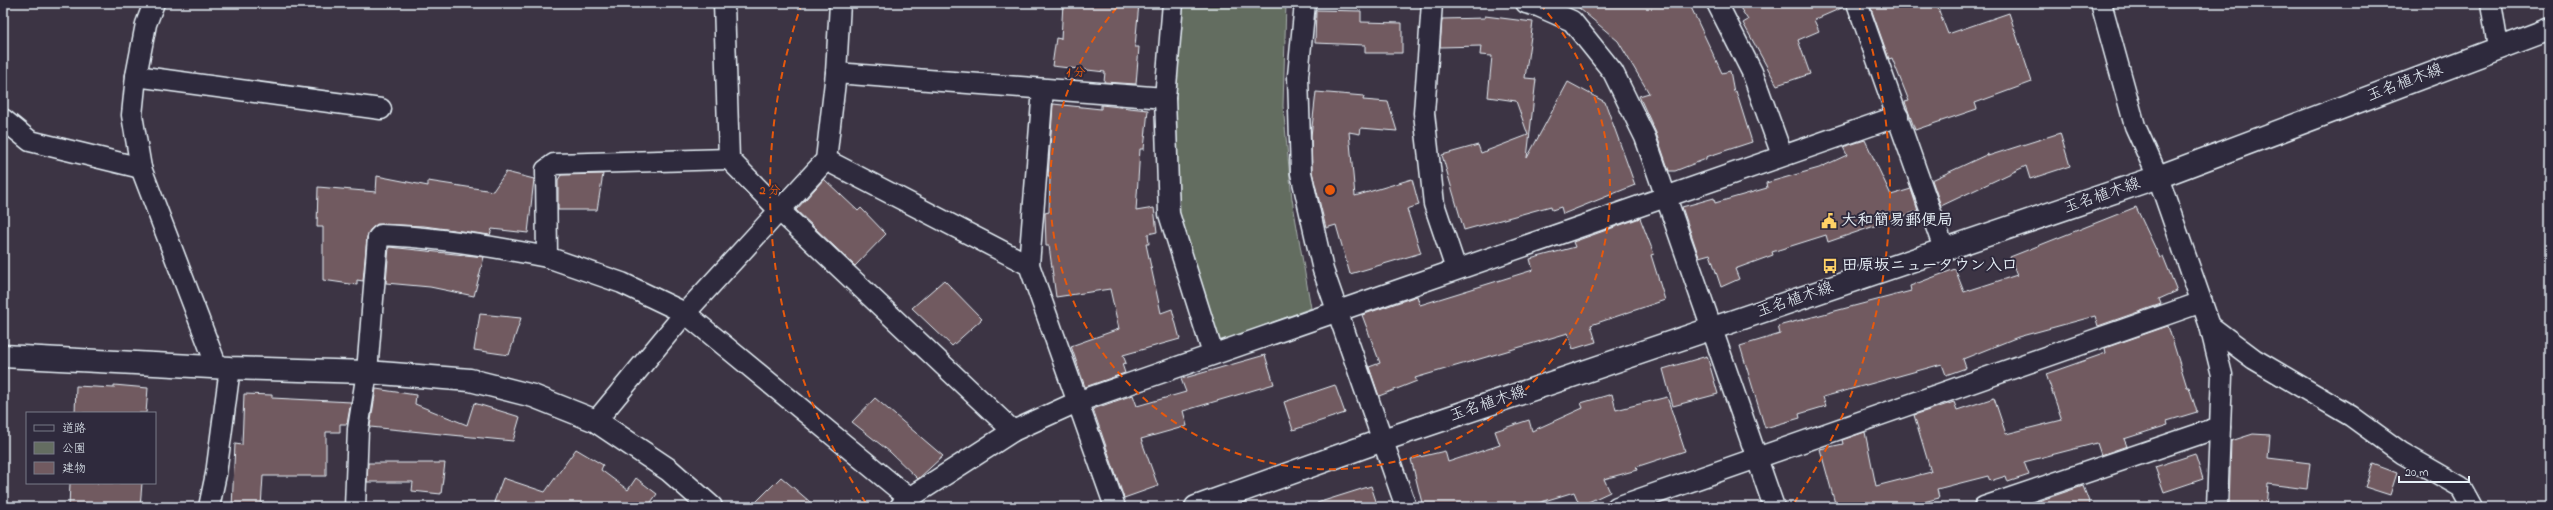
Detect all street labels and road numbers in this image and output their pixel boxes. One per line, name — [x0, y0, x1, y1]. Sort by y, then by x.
street label: 玉名植木線 — [2363, 57, 2447, 109]
street label: 玉名植木線 — [2060, 172, 2144, 220]
street label: 玉名植木線 — [1753, 276, 1837, 324]
street label: 玉名植木線 — [1446, 380, 1530, 428]

